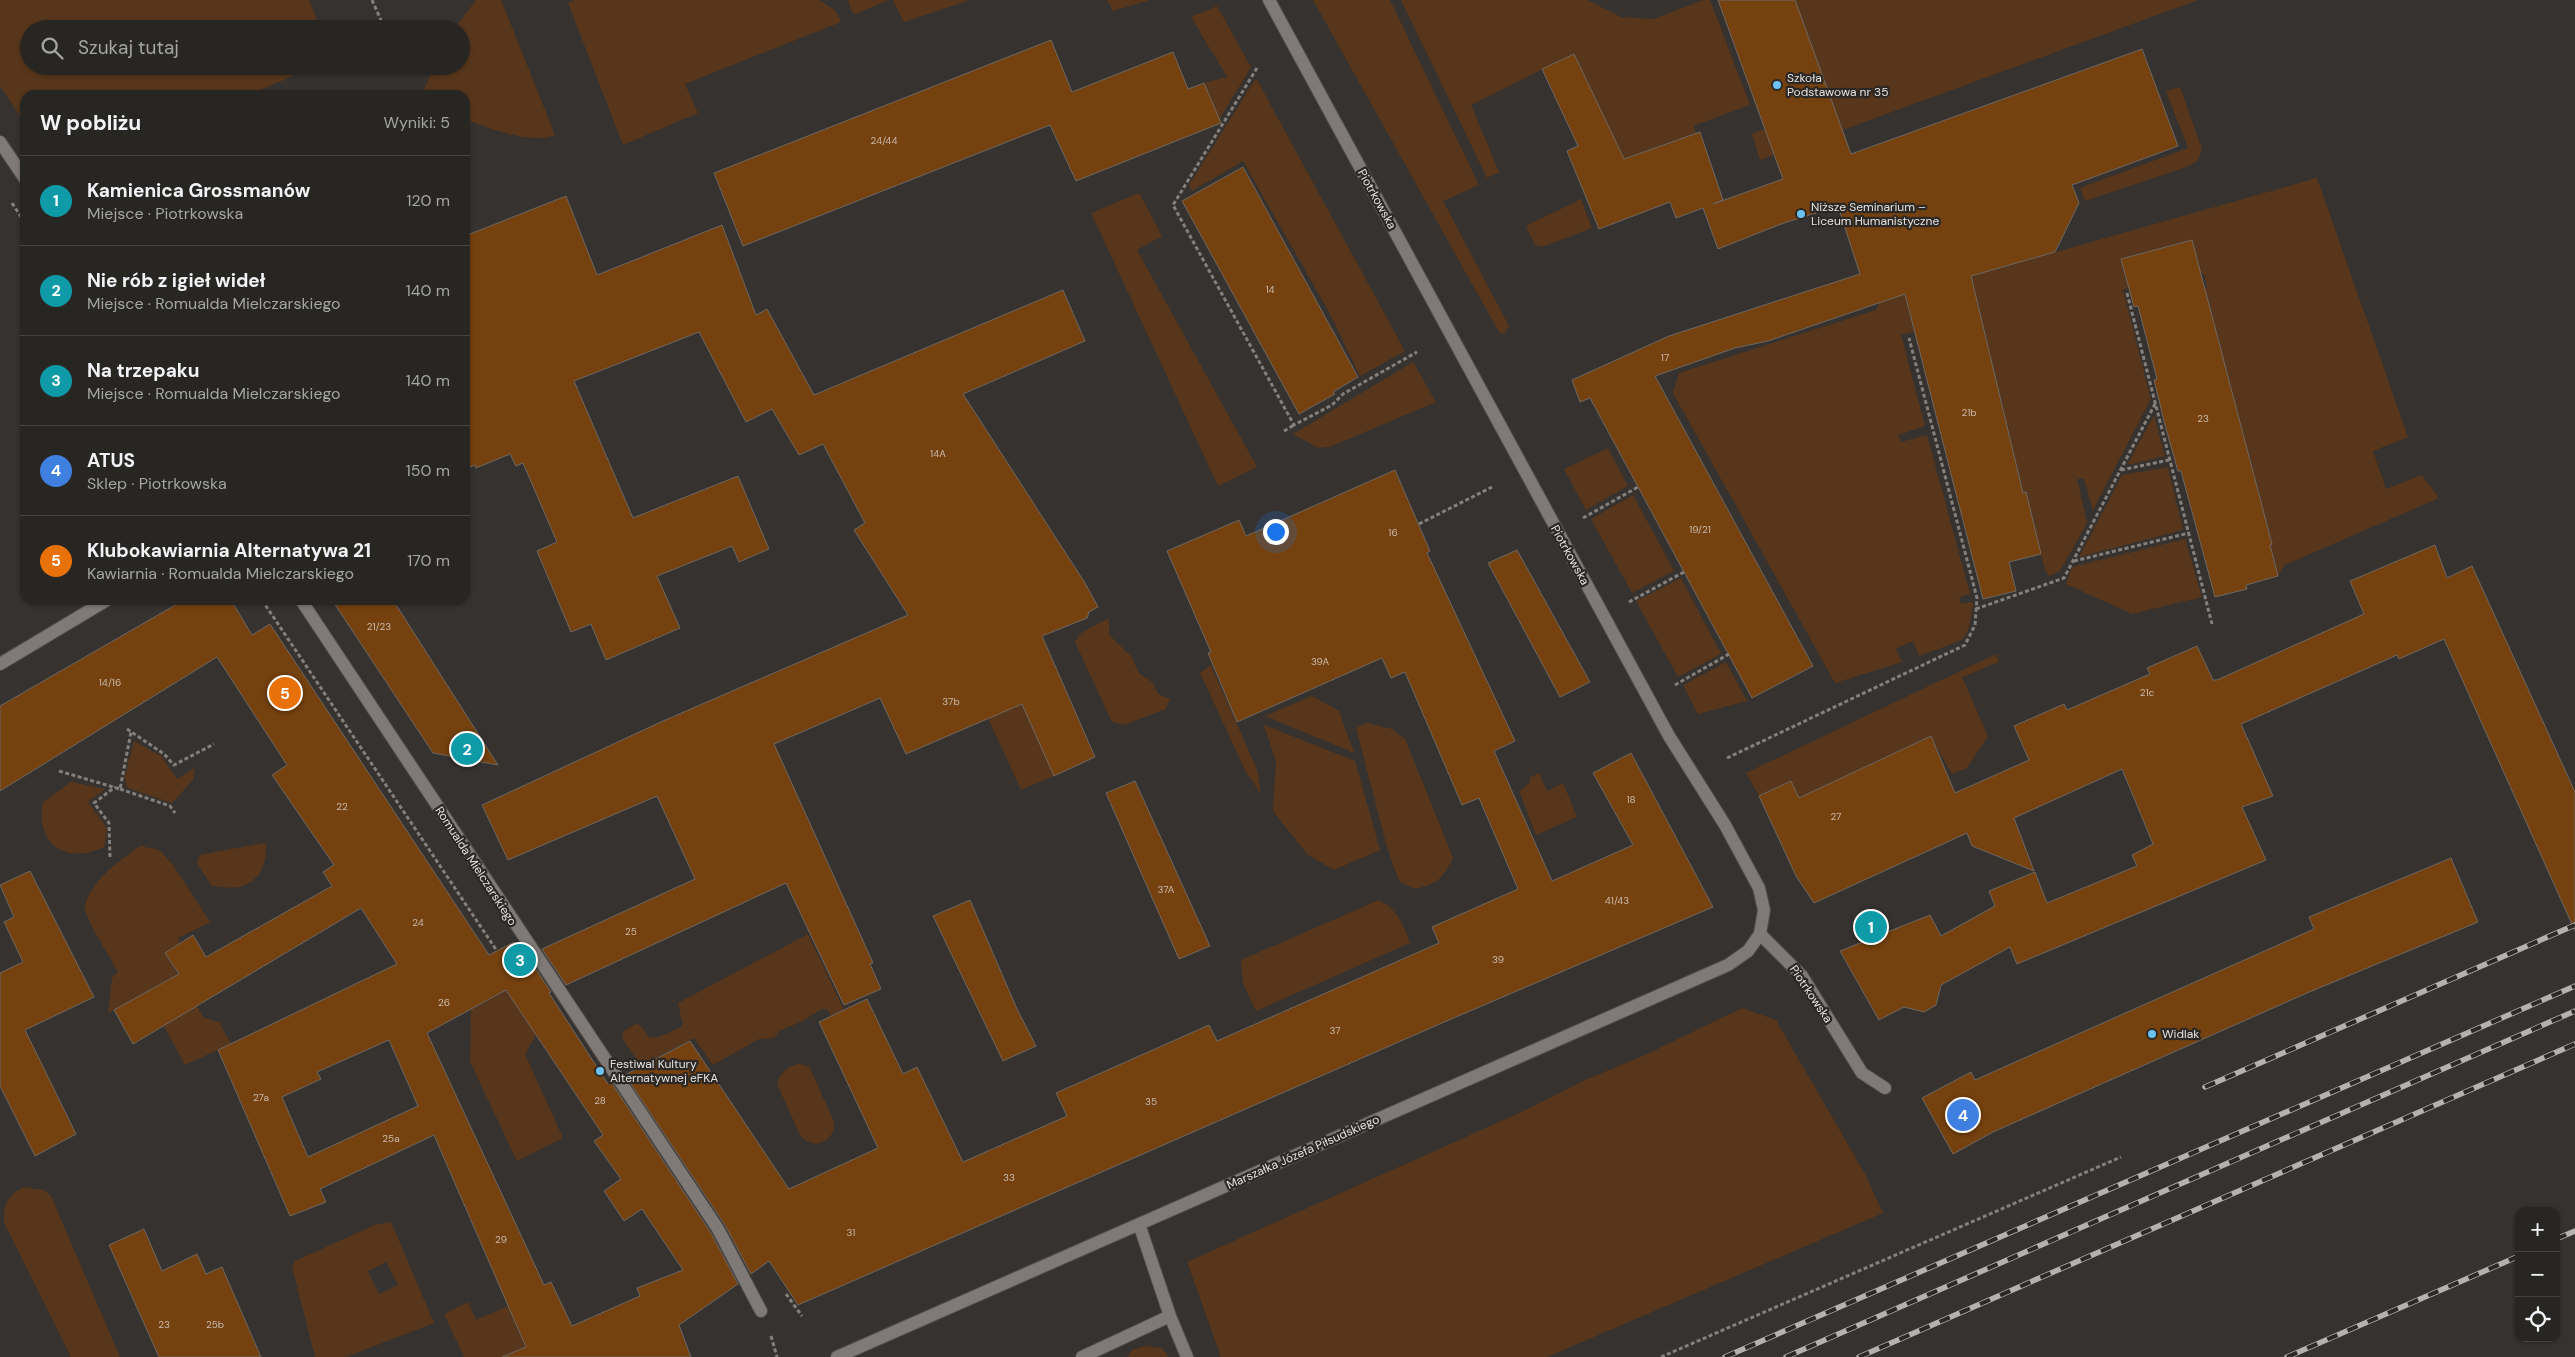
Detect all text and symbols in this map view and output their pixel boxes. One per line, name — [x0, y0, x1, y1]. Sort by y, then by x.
search box — [20, 20, 470, 75]
icon: search — [38, 34, 66, 62]
text: Szukaj tutaj — [78, 35, 179, 60]
place label: Szkoła Podstawowa nr 35 — [1787, 70, 1889, 100]
marker: Szkoła Podstawowa nr 35 — [1771, 79, 1783, 91]
text: W pobliżu — [40, 109, 141, 137]
text: Wyniki: 5 — [383, 112, 450, 133]
house number: 24/44 — [870, 134, 898, 147]
street label: Piotrkowska — [1354, 166, 1400, 232]
text: Kamienica Grossmanów — [87, 178, 310, 203]
text: 1 — [53, 190, 59, 211]
text: 120 m — [406, 190, 450, 211]
place label: Niższe Seminarium – Liceum Humanistyczne — [1811, 199, 1940, 229]
text: Miejsce · Piotrkowska — [87, 203, 243, 224]
marker: Niższe Seminarium – Liceum Humanistyczne — [1795, 208, 1807, 220]
text: Nie rób z igieł wideł — [87, 268, 265, 293]
text: 2 — [51, 280, 61, 301]
text: 140 m — [406, 280, 450, 301]
house number: 14 — [1265, 283, 1275, 296]
text: Miejsce · Romualda Mielczarskiego — [87, 293, 341, 314]
house number: 17 — [1661, 351, 1669, 364]
text: Na trzepaku — [87, 358, 199, 383]
text: 3 — [51, 370, 61, 391]
text: 140 m — [406, 370, 450, 391]
text: Miejsce · Romualda Mielczarskiego — [87, 383, 341, 404]
house number: 21b — [1961, 406, 1977, 419]
house number: 23 — [2197, 412, 2209, 425]
house number: 14A — [930, 447, 946, 460]
text: ATUS — [87, 448, 135, 473]
text: 4 — [51, 460, 61, 481]
text: 150 m — [406, 460, 450, 481]
text: Sklep · Piotrkowska — [87, 473, 227, 494]
your location — [1263, 519, 1289, 545]
street label: Piotrkowska — [1547, 522, 1593, 588]
house number: 19/21 — [1689, 523, 1711, 536]
house number: 16 — [1388, 526, 1398, 539]
text: Klubokawiarnia Alternatywa 21 — [87, 538, 371, 563]
text: 5 — [51, 550, 61, 571]
text: 170 m — [407, 550, 450, 571]
text: Kawiarnia · Romualda Mielczarskiego — [87, 563, 354, 584]
house number: 21/23 — [367, 620, 391, 633]
house number: 39A — [1311, 655, 1329, 668]
pin: 5 — [269, 674, 301, 712]
house number: 14/16 — [99, 676, 121, 689]
house number: 21c — [2140, 686, 2155, 699]
house number: 37b — [942, 695, 960, 708]
pin: 2 — [451, 730, 483, 768]
house number: 18 — [1626, 793, 1636, 806]
house number: 22 — [336, 800, 348, 813]
street label: Romualda Mielczarskiego — [431, 803, 521, 929]
house number: 27 — [1831, 810, 1841, 823]
house number: 37A — [1158, 883, 1175, 896]
house number: 41/43 — [1605, 894, 1629, 907]
pin: 1 — [1855, 908, 1887, 946]
house number: 24 — [412, 916, 424, 929]
house number: 25 — [625, 925, 637, 938]
pin: 3 — [504, 941, 536, 979]
house number: 39 — [1492, 953, 1504, 966]
street label: Piotrkowska — [1786, 962, 1836, 1026]
house number: 26 — [438, 996, 450, 1009]
house number: 37 — [1329, 1024, 1341, 1037]
place label: Widlak — [2162, 1026, 2199, 1042]
marker: Widlak — [2146, 1028, 2158, 1040]
place label: Festiwal Kultury Alternatywnej eFKA — [610, 1056, 718, 1086]
marker: Festiwal Kultury Alternatywnej eFKA — [594, 1065, 606, 1077]
house number: 27a — [253, 1091, 269, 1104]
house number: 28 — [594, 1094, 606, 1107]
house number: 35 — [1145, 1095, 1157, 1108]
pin: 4 — [1947, 1096, 1979, 1134]
street label: Marszałka Józefa Piłsudskiego — [1224, 1111, 1382, 1193]
house number: 25a — [382, 1132, 400, 1145]
house number: 33 — [1003, 1171, 1015, 1184]
map controls — [2515, 1207, 2560, 1342]
button: + — [2515, 1207, 2560, 1252]
house number: 31 — [847, 1226, 855, 1239]
house number: 29 — [495, 1233, 507, 1246]
button: − — [2515, 1252, 2560, 1297]
button: locate — [2515, 1297, 2560, 1342]
house number: 23 — [158, 1318, 170, 1331]
house number: 25b — [206, 1318, 224, 1331]

